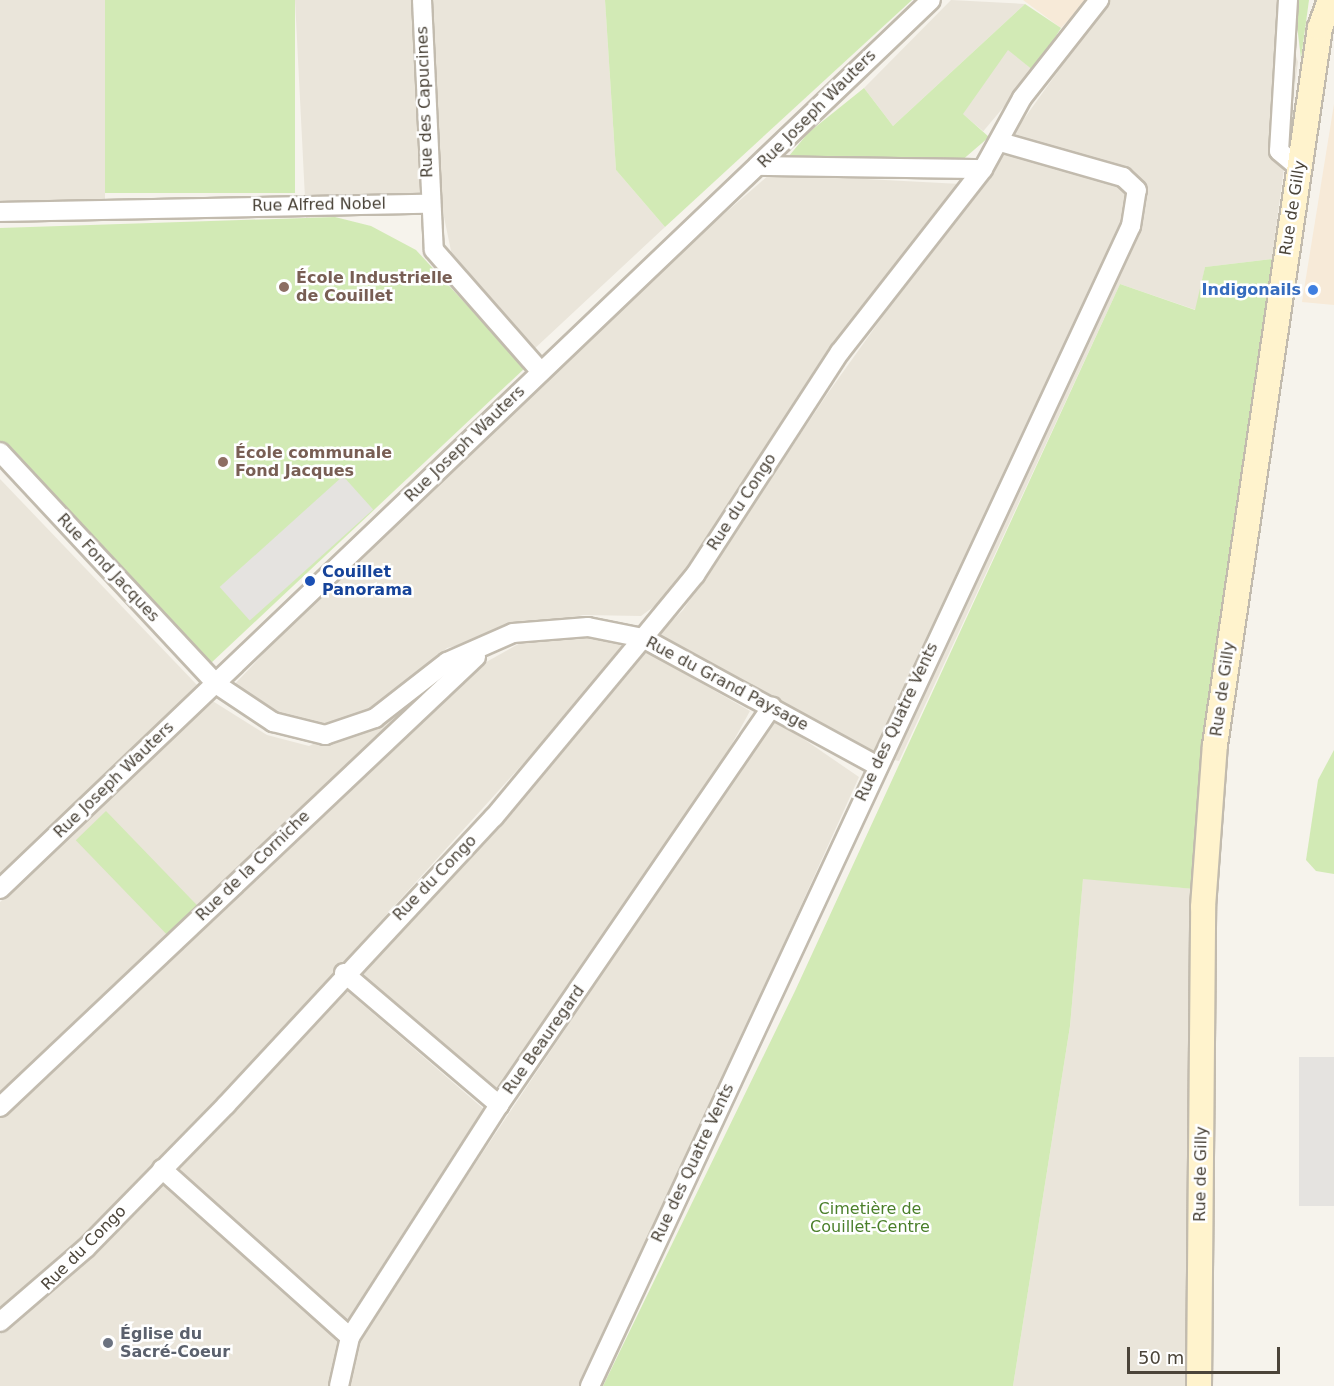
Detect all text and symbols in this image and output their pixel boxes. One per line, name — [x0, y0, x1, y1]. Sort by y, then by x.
street label: Rue des Capucines — [413, 26, 437, 178]
street label: Rue Joseph Wauters — [754, 46, 880, 172]
street label: Rue de Gilly — [1276, 159, 1310, 257]
street label: Rue Alfred Nobel — [252, 194, 386, 216]
place label: École Industrielle de Couillet — [296, 268, 453, 306]
marker: École Industrielle de Couillet — [277, 280, 291, 294]
place label: Indigonails — [1202, 280, 1301, 300]
marker: Indigonails — [1306, 283, 1320, 297]
street label: Rue Joseph Wauters — [401, 382, 529, 506]
place label: École communale Fond Jacques — [235, 443, 392, 481]
street label: Rue du Congo — [703, 450, 781, 554]
marker: École communale Fond Jacques — [216, 455, 230, 469]
street label: Rue Fond Jacques — [53, 510, 163, 626]
place label: Couillet Panorama — [322, 562, 413, 600]
marker: Couillet Panorama — [303, 574, 317, 588]
street label: Rue du Grand Paysage — [642, 633, 812, 735]
street label: Rue des Quatre Vents — [852, 639, 942, 805]
street label: Rue de Gilly — [1207, 640, 1239, 738]
street label: Rue Joseph Wauters — [50, 718, 178, 842]
street label: Rue de la Corniche — [192, 807, 314, 925]
street label: Rue du Congo — [389, 831, 481, 925]
street label: Rue Beauregard — [499, 982, 589, 1098]
street label: Rue des Quatre Vents — [648, 1080, 738, 1246]
street label: Rue de Gilly — [1191, 1126, 1211, 1222]
park label: Cimetière de Couillet-Centre — [810, 1199, 930, 1237]
street label: Rue du Congo — [38, 1202, 130, 1294]
place label: Église du Sacré-Coeur — [120, 1324, 230, 1362]
scale bar — [1130, 1335, 1283, 1373]
marker: Église du Sacré-Coeur — [101, 1336, 115, 1350]
text: 50 m — [1138, 1347, 1184, 1368]

